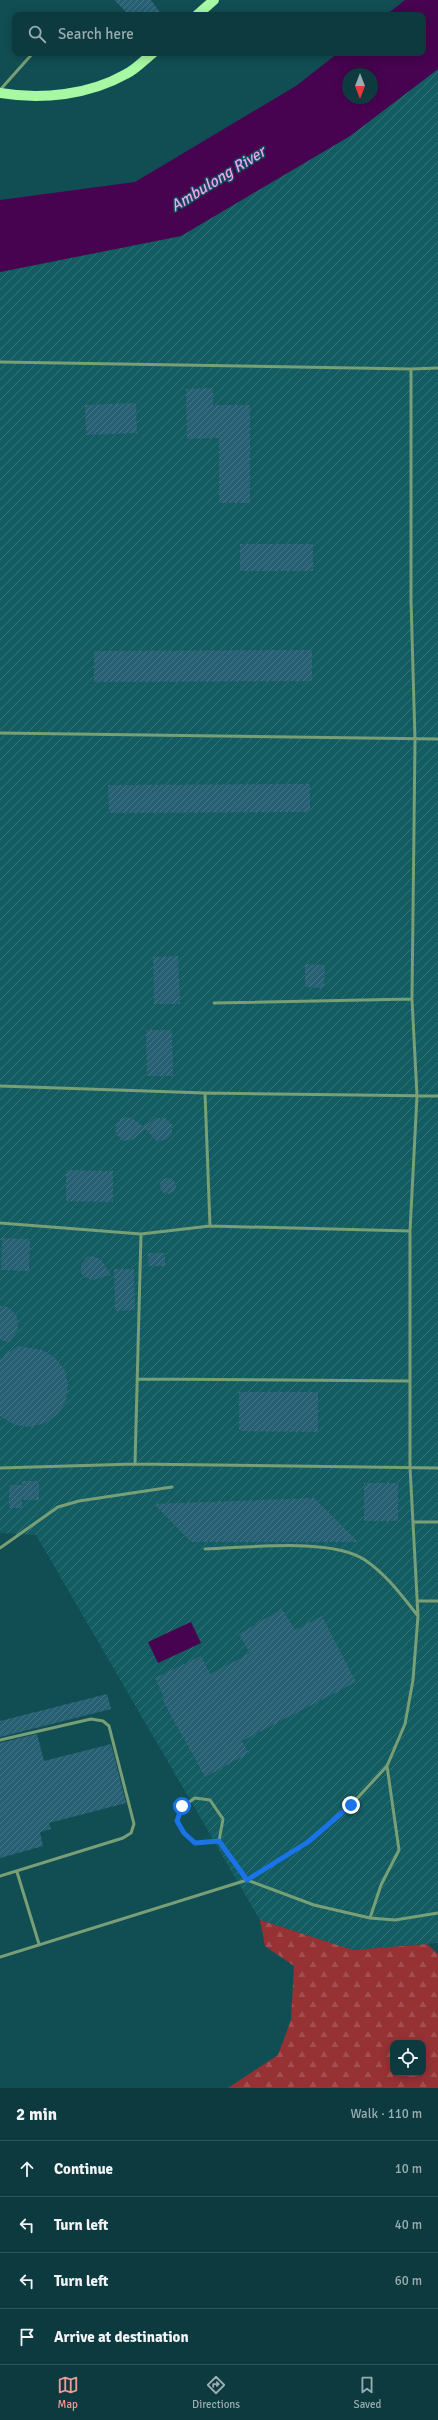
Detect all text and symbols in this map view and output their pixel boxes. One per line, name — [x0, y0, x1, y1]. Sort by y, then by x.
search box — [12, 12, 426, 56]
icon: search — [26, 23, 48, 45]
text: Search here — [58, 25, 134, 43]
north arrow — [342, 68, 378, 104]
water label: Ambulong River — [167, 141, 271, 216]
route end — [342, 1796, 360, 1814]
route start — [173, 1797, 191, 1815]
map controls — [390, 2040, 426, 2076]
button: locate — [390, 2040, 426, 2076]
text: 2 min — [16, 2104, 57, 2125]
text: Walk · 110 m — [351, 2106, 422, 2122]
icon: ahead — [16, 2158, 38, 2180]
text: Continue — [54, 2160, 113, 2178]
text: 10 m — [395, 2161, 422, 2177]
icon: left — [16, 2214, 38, 2236]
text: Turn left — [54, 2216, 108, 2234]
text: 40 m — [395, 2217, 422, 2233]
icon: left — [16, 2270, 38, 2292]
text: Turn left — [54, 2272, 108, 2290]
text: 60 m — [395, 2273, 422, 2289]
icon: arrive — [16, 2326, 38, 2348]
text: Arrive at destination — [54, 2328, 189, 2346]
tab: Map — [57, 2374, 79, 2411]
tab: Directions — [192, 2374, 240, 2411]
tab: Saved — [354, 2374, 381, 2411]

